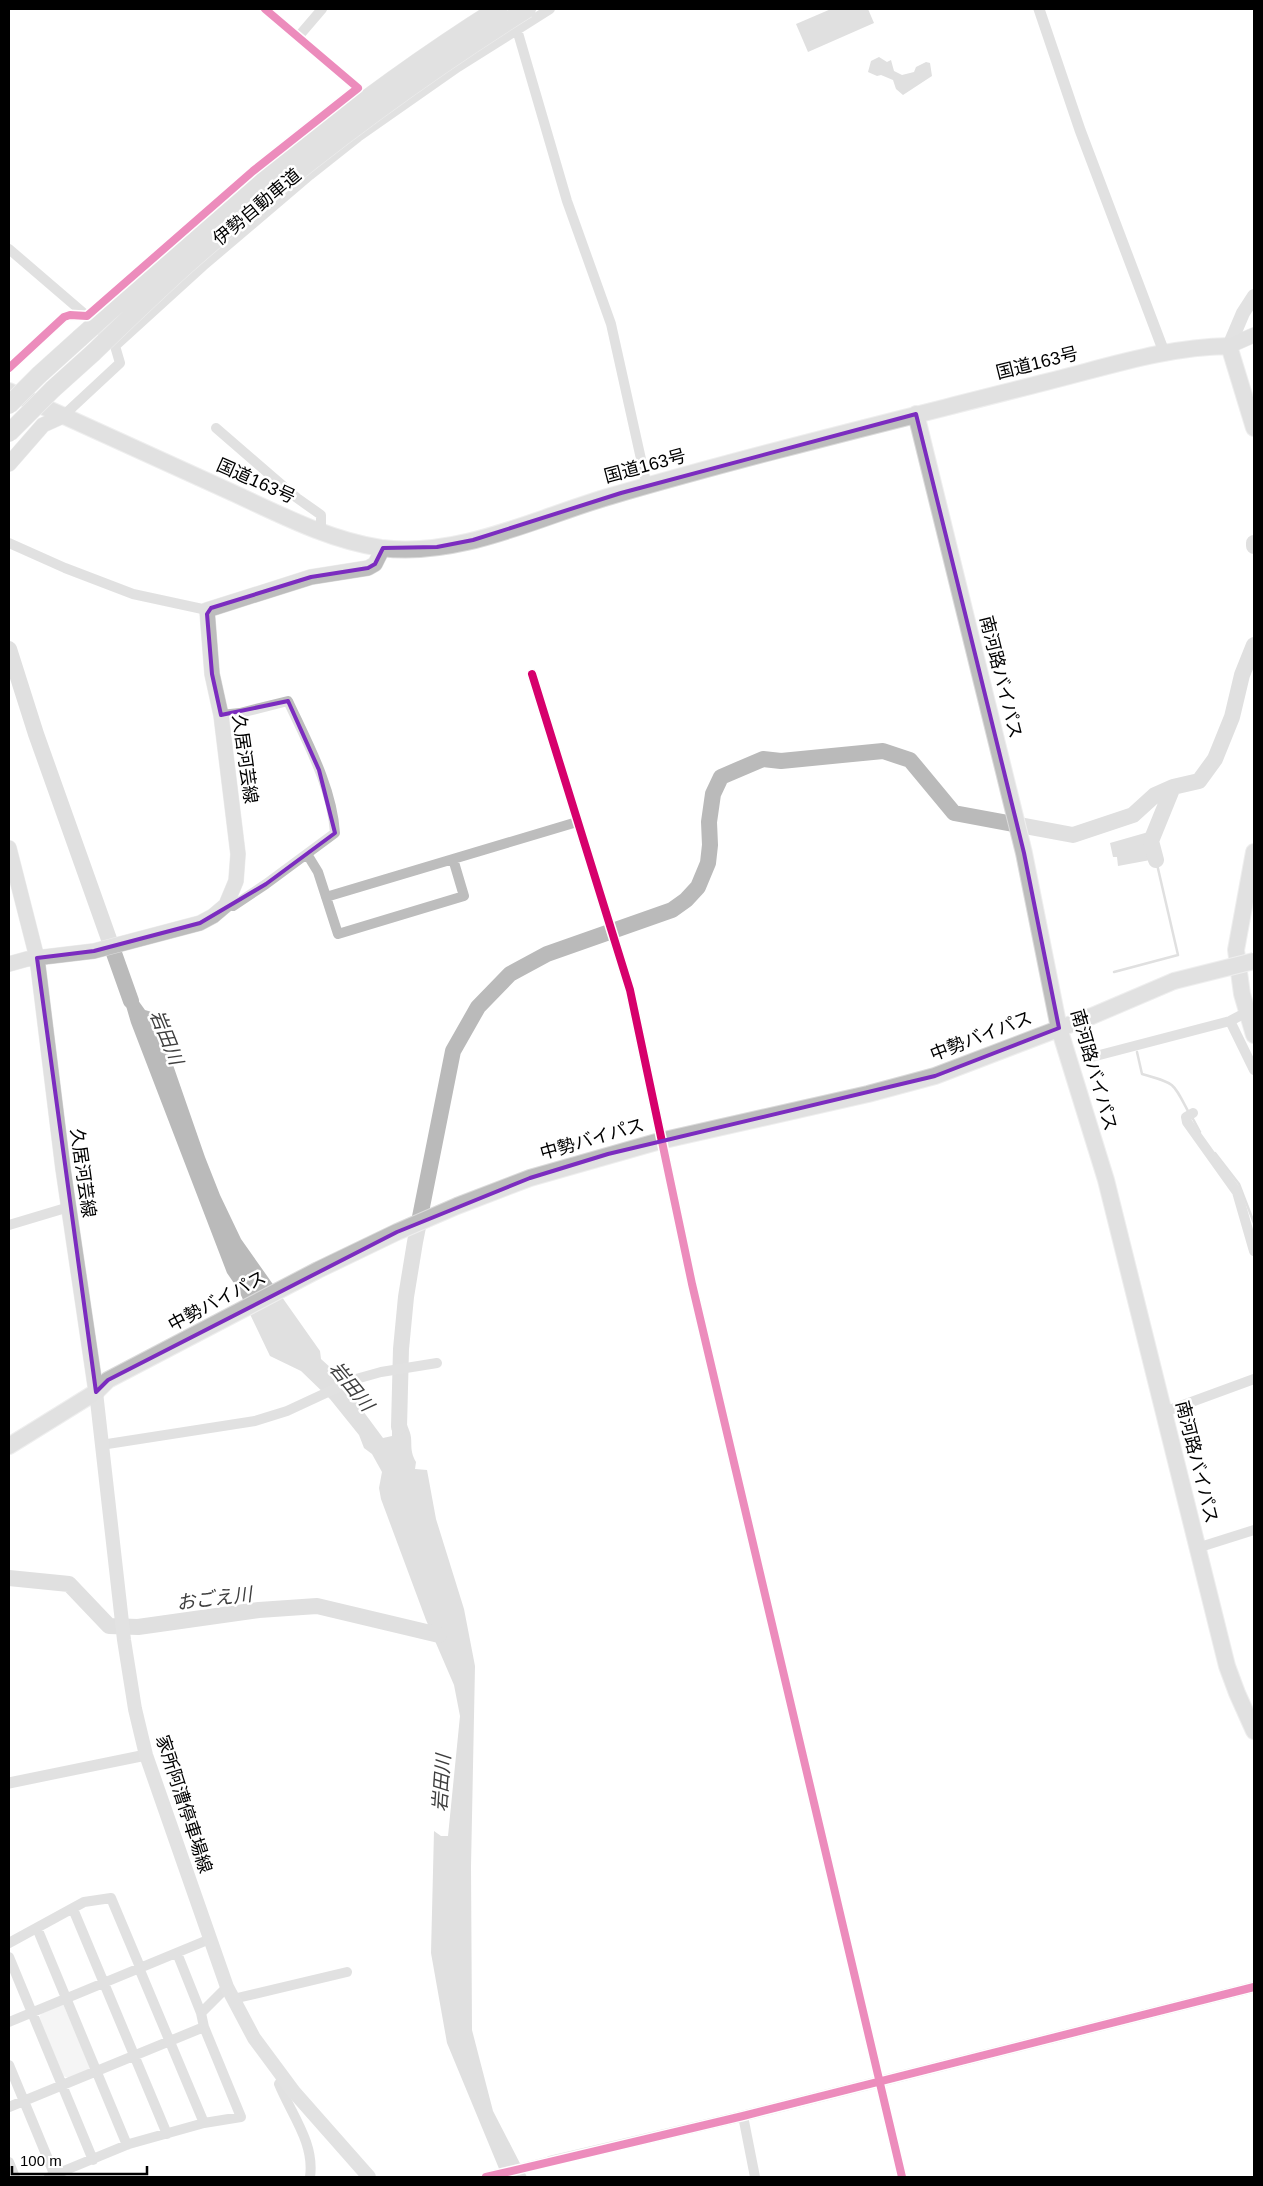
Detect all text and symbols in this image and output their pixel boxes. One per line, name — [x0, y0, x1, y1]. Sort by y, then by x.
street label: 伊勢自動車道 — [209, 165, 305, 249]
street label: 国道163号 — [994, 343, 1080, 383]
street label: 国道163号 — [602, 445, 688, 487]
street label: 国道163号 — [214, 455, 298, 507]
street label: 南河路バイパス — [976, 614, 1026, 740]
street label: 久居河芸線 — [229, 713, 261, 805]
water label: 岩田川 — [146, 1007, 188, 1069]
street label: 中勢バイパス — [927, 1007, 1035, 1065]
street label: 南河路バイパス — [1067, 1007, 1121, 1133]
street label: 中勢バイパス — [538, 1115, 646, 1163]
street label: 久居河芸線 — [67, 1127, 99, 1219]
street label: 中勢バイパス — [165, 1267, 269, 1335]
water label: 岩田川 — [326, 1358, 379, 1417]
street label: 南河路バイパス — [1172, 1399, 1222, 1525]
water label: おごえ川 — [175, 1583, 255, 1614]
street label: 家所阿漕停車場線 — [152, 1732, 216, 1876]
water label: 岩田川 — [429, 1752, 454, 1812]
scale bar — [12, 2144, 148, 2176]
text: 100 m — [20, 2152, 62, 2169]

